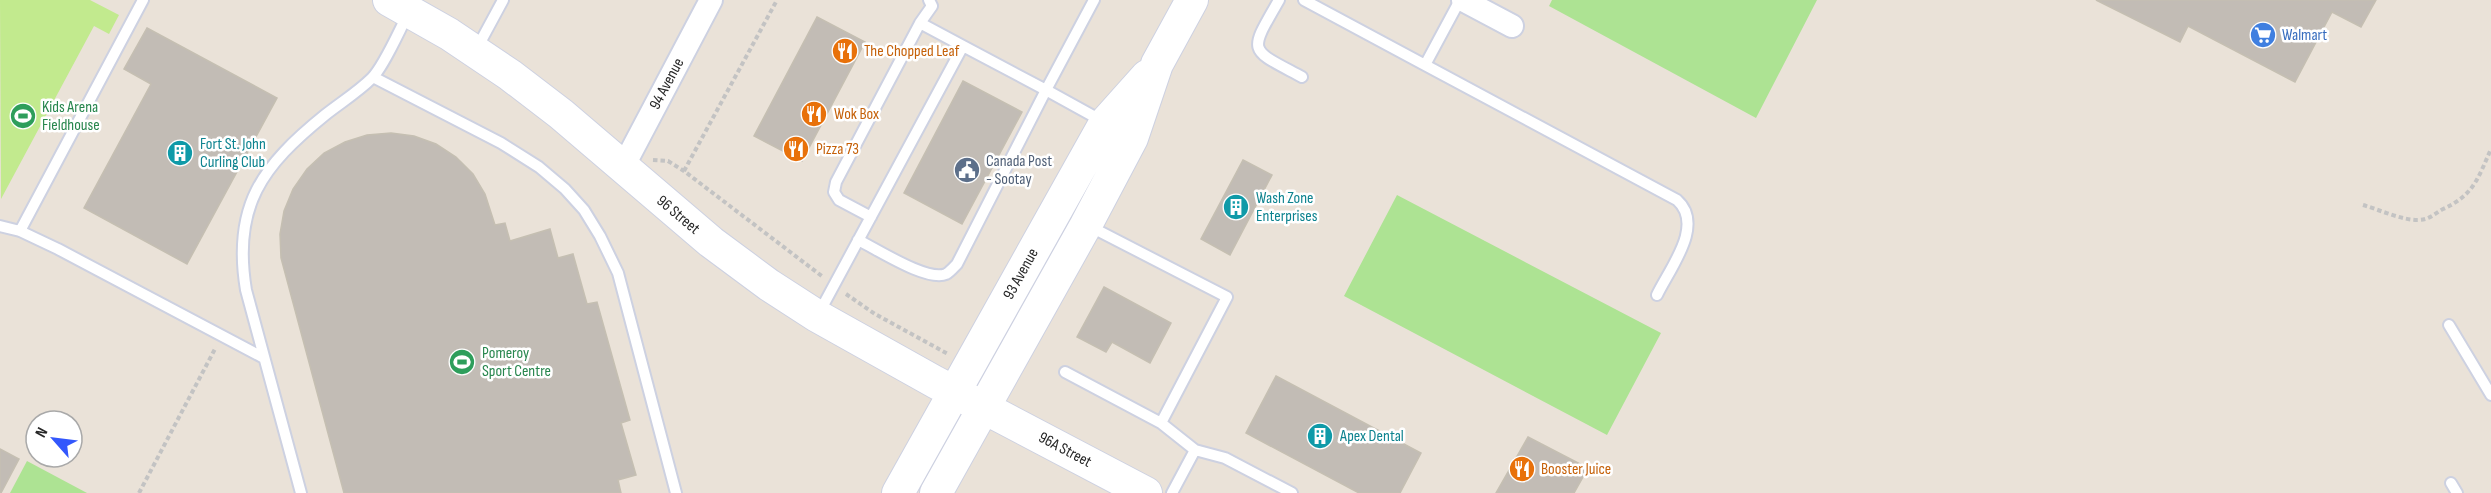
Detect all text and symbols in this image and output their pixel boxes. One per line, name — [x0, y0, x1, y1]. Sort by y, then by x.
supermarket icon: Walmart — [2248, 20, 2278, 50]
place label: Walmart — [2282, 26, 2327, 45]
restaurant icon: The Chopped Leaf — [830, 36, 860, 66]
place label: The Chopped Leaf — [864, 42, 960, 61]
street label: 94 Avenue — [646, 55, 688, 113]
place label: Kids Arena Fieldhouse — [42, 98, 100, 135]
restaurant icon: Wok Box — [799, 99, 829, 129]
sports icon: Kids Arena Fieldhouse — [8, 101, 38, 131]
place label: Wok Box — [834, 105, 879, 124]
restaurant icon: Pizza 73 — [781, 134, 811, 164]
place label: Fort St. John Curling Club — [200, 135, 266, 172]
building icon: Fort St. John Curling Club — [165, 138, 195, 168]
place label: Pizza 73 — [816, 140, 859, 159]
place label: Canada Post - Sootay — [986, 152, 1052, 189]
public building icon: Canada Post - Sootay — [952, 155, 982, 185]
place label: Wash Zone Enterprises — [1256, 189, 1318, 226]
street label: 96 Street — [653, 192, 704, 239]
building icon: Wash Zone Enterprises — [1221, 192, 1251, 222]
street label: 93 Avenue — [999, 245, 1043, 303]
place label: Pomeroy Sport Centre — [482, 344, 551, 381]
sports icon: Pomeroy Sport Centre — [447, 347, 477, 377]
north arrow — [24, 409, 84, 469]
building icon: Apex Dental — [1305, 421, 1335, 451]
text: N — [32, 424, 52, 441]
place label: Apex Dental — [1339, 427, 1404, 446]
street label: 96A Street — [1035, 428, 1095, 472]
restaurant icon: Booster Juice — [1507, 454, 1537, 484]
place label: Booster Juice — [1541, 460, 1611, 479]

